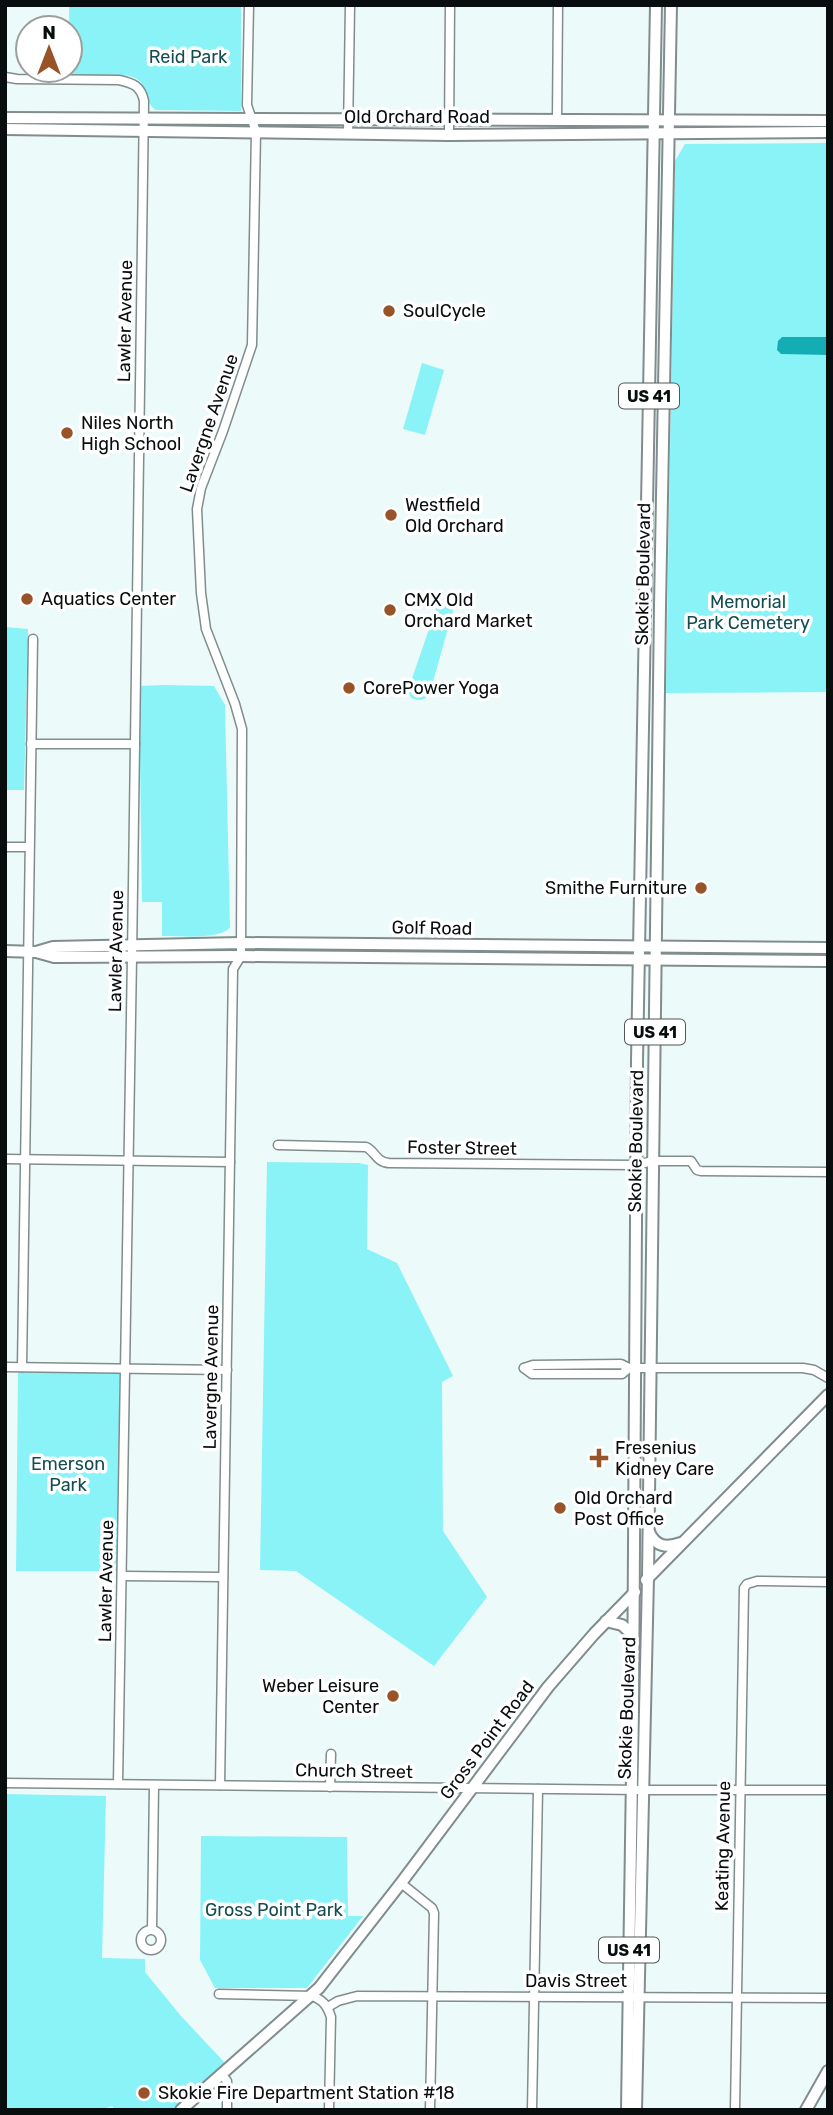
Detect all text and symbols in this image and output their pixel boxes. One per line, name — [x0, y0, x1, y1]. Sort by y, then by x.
north arrow — [14, 14, 84, 84]
text: N — [42, 21, 56, 44]
park label: Reid Park — [149, 46, 228, 68]
street label: Old Orchard Road — [344, 106, 490, 128]
street label: Lawler Avenue — [113, 260, 137, 382]
place label: SoulCycle — [403, 300, 486, 322]
marker: SoulCycle — [381, 303, 397, 319]
street label: Lavergne Avenue — [175, 351, 243, 495]
road number: US 41 — [619, 384, 679, 408]
place label: Niles North High School — [81, 412, 181, 455]
marker: Niles North High School — [59, 425, 75, 441]
place label: Westfield Old Orchard — [405, 494, 504, 537]
street label: Skokie Boulevard — [631, 502, 655, 646]
marker: Westfield Old Orchard — [383, 507, 399, 523]
place label: Aquatics Center — [41, 588, 176, 610]
place label: CMX Old Orchard Market — [404, 589, 532, 632]
marker: Aquatics Center — [19, 591, 35, 607]
park label: Memorial Park Cemetery — [686, 591, 810, 634]
marker: CMX Old Orchard Market — [382, 602, 398, 618]
place label: CorePower Yoga — [363, 677, 499, 699]
marker: CorePower Yoga — [341, 680, 357, 696]
place label: Smithe Furniture — [545, 877, 687, 899]
marker: Smithe Furniture — [693, 880, 709, 896]
street label: Lawler Avenue — [104, 890, 128, 1012]
street label: Golf Road — [392, 916, 472, 940]
road number: US 41 — [625, 1020, 685, 1044]
street label: Skokie Boulevard — [624, 1069, 648, 1213]
street label: Foster Street — [407, 1136, 517, 1160]
street label: Lavergne Avenue — [199, 1304, 223, 1450]
place label: Fresenius Kidney Care — [615, 1437, 714, 1480]
marker: Fresenius Kidney Care — [589, 1448, 609, 1468]
park label: Emerson Park — [31, 1453, 105, 1496]
place label: Old Orchard Post Office — [574, 1487, 673, 1530]
marker: Old Orchard Post Office — [552, 1500, 568, 1516]
street label: Lawler Avenue — [94, 1520, 118, 1642]
street label: Skokie Boulevard — [614, 1636, 640, 1780]
place label: Weber Leisure Center — [262, 1675, 379, 1718]
street label: Gross Point Road — [435, 1676, 539, 1804]
marker: Weber Leisure Center — [385, 1688, 401, 1704]
street label: Church Street — [295, 1759, 413, 1783]
street label: Keating Avenue — [711, 1781, 735, 1911]
park label: Gross Point Park — [205, 1899, 344, 1921]
road number: US 41 — [599, 1938, 659, 1962]
street label: Davis Street — [525, 1970, 627, 1992]
place label: Skokie Fire Department Station #18 — [158, 2082, 455, 2104]
marker: Skokie Fire Department Station #18 — [136, 2085, 152, 2101]

